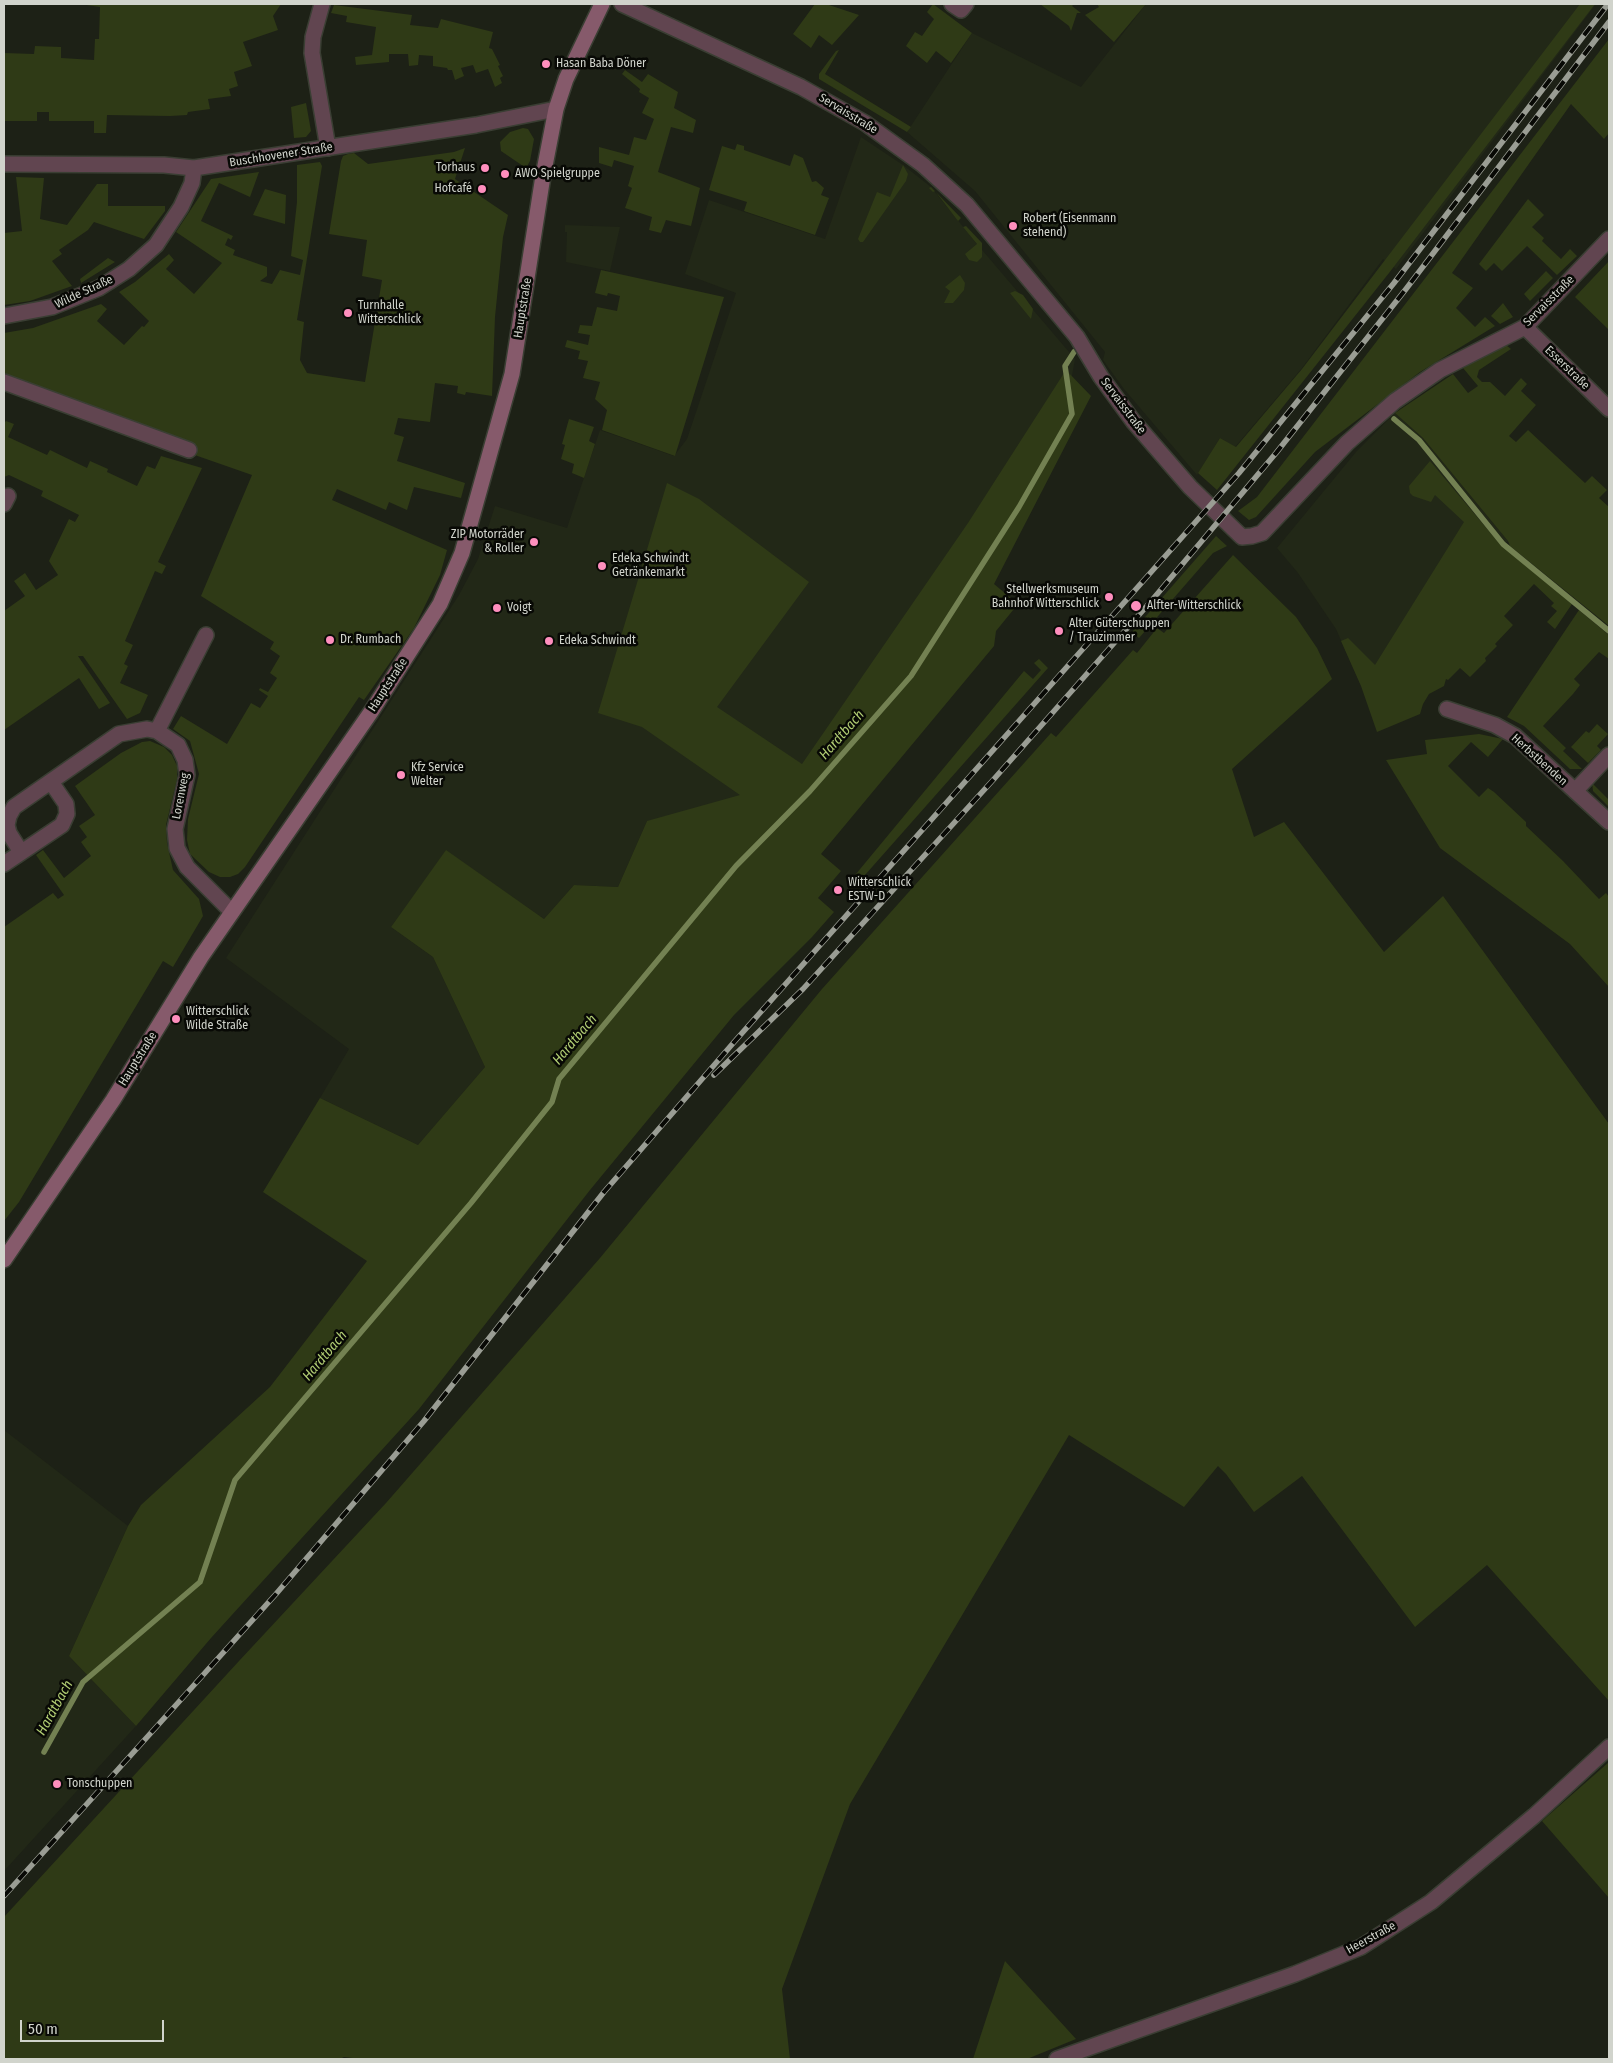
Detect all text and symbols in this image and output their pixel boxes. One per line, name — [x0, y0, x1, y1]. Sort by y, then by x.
place label: Hasan Baba Döner — [556, 57, 646, 71]
marker: Hasan Baba Döner — [540, 58, 552, 70]
street label: Servaisstraße — [816, 91, 880, 137]
street label: Buschhovener Straße — [228, 140, 334, 170]
place label: Torhaus — [436, 161, 475, 175]
marker: Torhaus — [479, 162, 491, 174]
place label: AWO Spielgruppe — [515, 167, 600, 181]
marker: AWO Spielgruppe — [499, 168, 511, 180]
place label: Hofcafé — [434, 182, 472, 196]
marker: Hofcafé — [476, 183, 488, 195]
place label: Robert (Eisenmann stehend) — [1023, 212, 1116, 240]
marker: Robert (Eisenmann stehend) — [1007, 220, 1019, 232]
street label: Wilde Straße — [53, 272, 115, 312]
street label: Servaisstraße — [1520, 272, 1578, 330]
street label: Hauptstraße — [511, 277, 535, 339]
place label: Turnhalle Witterschlick — [358, 299, 421, 327]
marker: Turnhalle Witterschlick — [342, 307, 354, 319]
street label: Esserstraße — [1542, 343, 1592, 393]
street label: Servaisstraße — [1097, 375, 1149, 437]
place label: ZIP Motorräder & Roller — [451, 528, 524, 556]
marker: ZIP Motorräder & Roller — [528, 536, 540, 548]
place label: Edeka Schwindt Getränkemarkt — [612, 552, 689, 580]
marker: Edeka Schwindt Getränkemarkt — [596, 560, 608, 572]
place label: Stellwerksmuseum Bahnhof Witterschlick — [992, 583, 1099, 611]
marker: Stellwerksmuseum Bahnhof Witterschlick — [1103, 591, 1115, 603]
marker: Alfter-Witterschlick — [1129, 599, 1143, 613]
place label: Alfter-Witterschlick — [1147, 599, 1241, 613]
place label: Voigt — [507, 601, 532, 615]
marker: Voigt — [491, 602, 503, 614]
place label: Alter Güterschuppen / Trauzimmer — [1069, 617, 1170, 645]
marker: Alter Güterschuppen / Trauzimmer — [1053, 625, 1065, 637]
place label: Dr. Rumbach — [340, 633, 401, 647]
marker: Dr. Rumbach — [324, 634, 336, 646]
place label: Edeka Schwindt — [559, 634, 636, 648]
marker: Edeka Schwindt — [543, 635, 555, 647]
street label: Hauptstraße — [365, 656, 411, 714]
water label: Hardtbach — [816, 707, 868, 763]
street label: Herbstbenden — [1508, 731, 1570, 789]
place label: Kfz Service Welter — [411, 761, 464, 789]
marker: Kfz Service Welter — [395, 769, 407, 781]
street label: Lorenweg — [169, 772, 193, 820]
place label: Witterschlick ESTW-D — [848, 876, 911, 904]
marker: Witterschlick ESTW-D — [832, 884, 844, 896]
place label: Witterschlick Wilde Straße — [186, 1005, 249, 1033]
water label: Hardtbach — [549, 1012, 601, 1068]
marker: Witterschlick Wilde Straße — [170, 1013, 182, 1025]
street label: Hauptstraße — [116, 1029, 160, 1089]
water label: Hardtbach — [299, 1328, 351, 1384]
water label: Hardtbach — [33, 1678, 77, 1738]
place label: Tonschuppen — [67, 1777, 132, 1791]
marker: Tonschuppen — [51, 1778, 63, 1790]
street label: Heerstraße — [1344, 1919, 1398, 1957]
scale bar — [22, 2010, 166, 2042]
text: 50 m — [28, 2020, 58, 2038]

